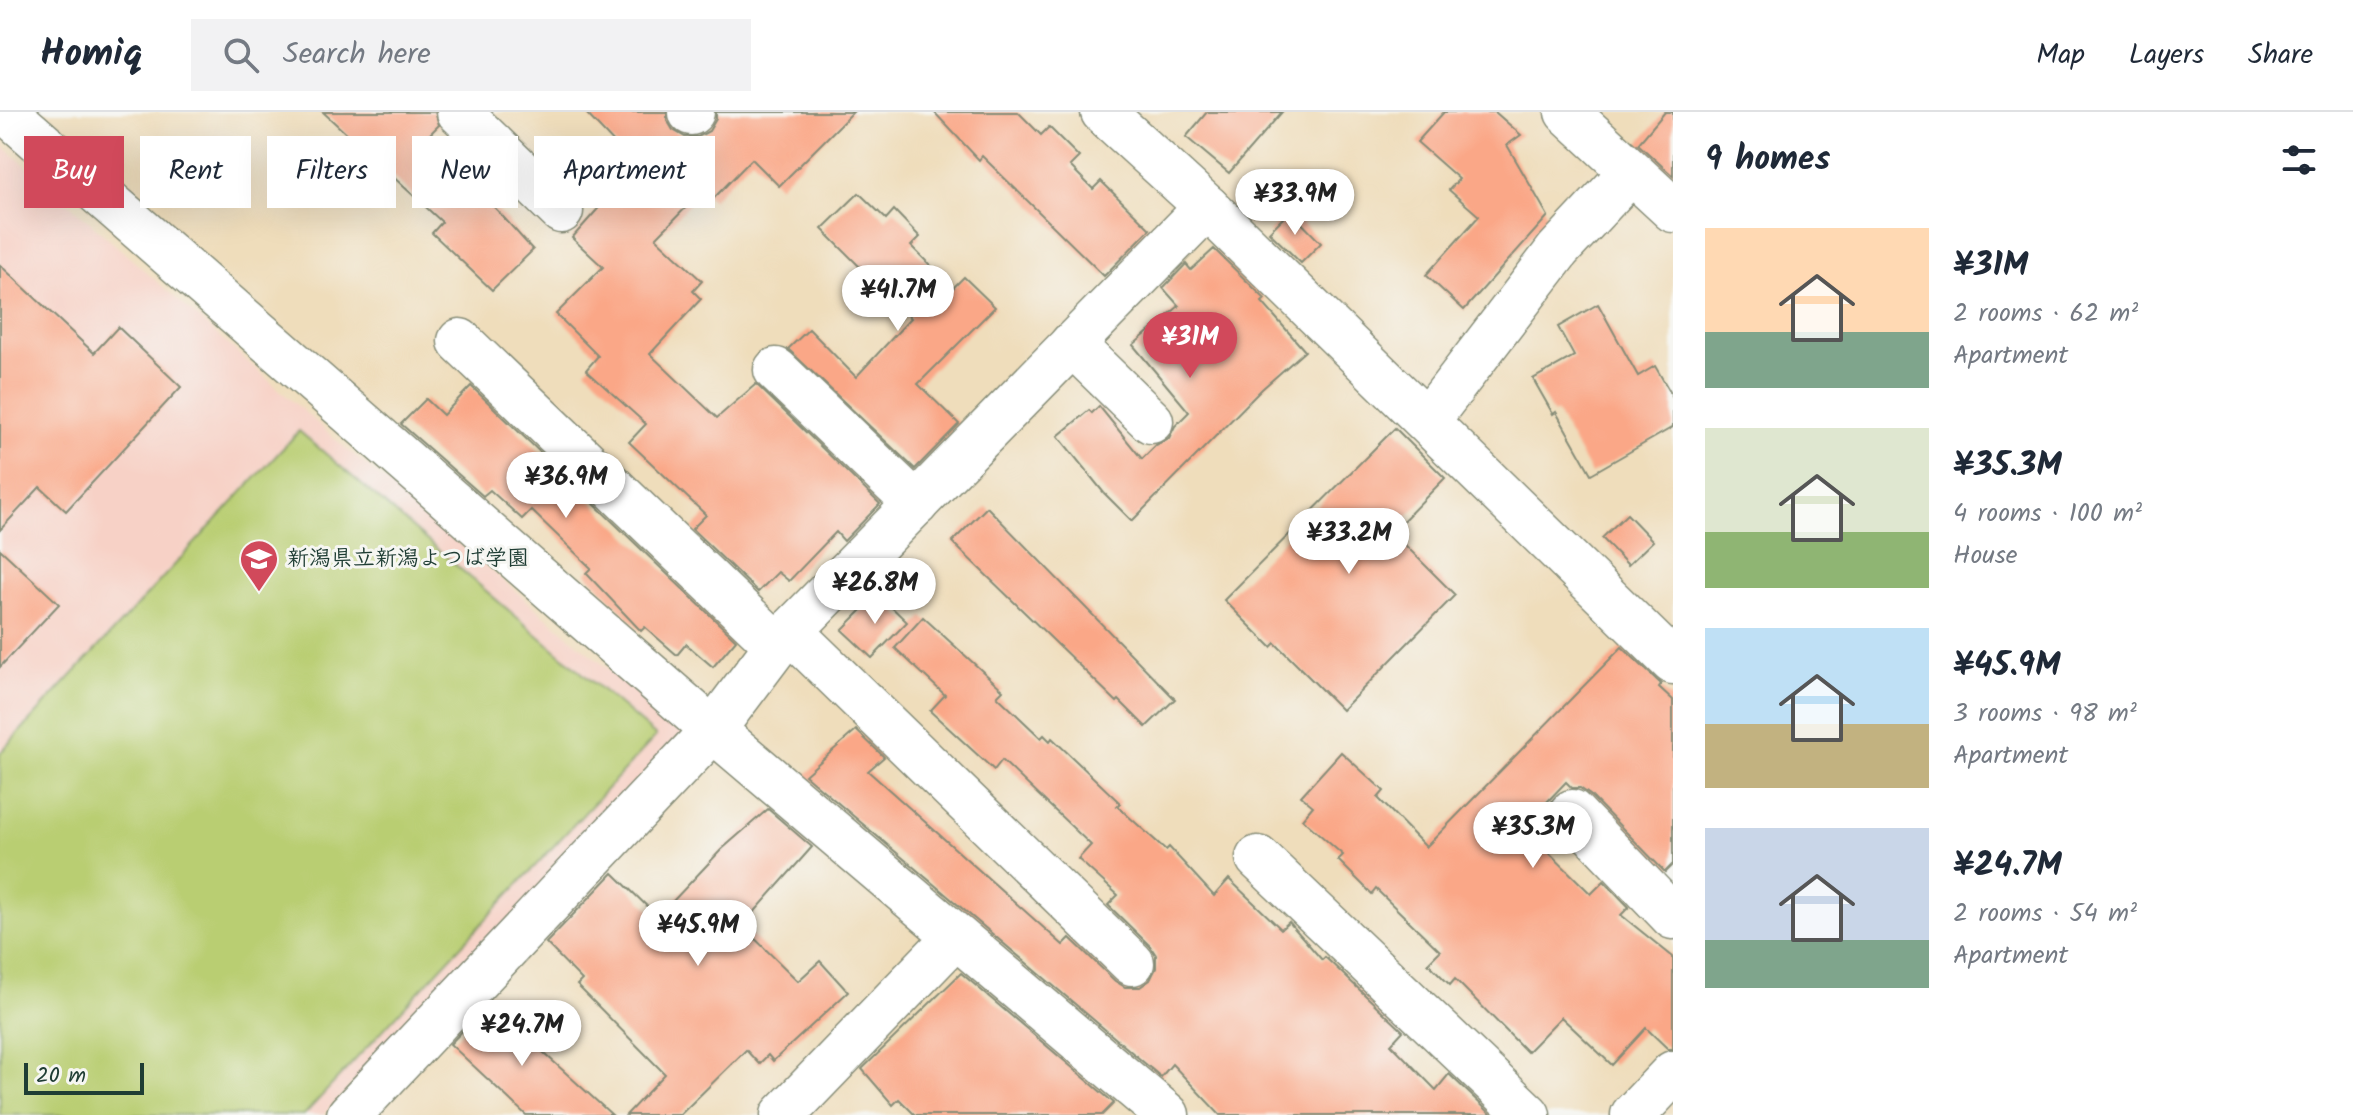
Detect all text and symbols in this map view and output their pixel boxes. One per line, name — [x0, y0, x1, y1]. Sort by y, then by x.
search box — [191, 19, 751, 91]
text: Homiq — [40, 25, 143, 85]
text: Search here — [283, 31, 431, 79]
icon: search — [219, 33, 263, 77]
text: Map — [2036, 33, 2085, 78]
text: Layers — [2129, 33, 2204, 78]
text: Share — [2248, 33, 2313, 78]
text: 9 homes — [1705, 133, 1830, 187]
chip: Buy — [24, 136, 124, 208]
chip: Rent — [140, 136, 251, 208]
chip: Filters — [267, 136, 396, 208]
chip: New — [412, 136, 518, 208]
chip: Apartment — [534, 136, 715, 208]
icon: filters — [2277, 138, 2321, 182]
pin: ¥33.9M — [1230, 169, 1360, 237]
text: ¥33.9M — [1253, 174, 1337, 216]
text: ¥31M — [1953, 239, 2028, 293]
icon: home — [1769, 260, 1865, 356]
pin: ¥41.7M — [833, 265, 963, 333]
text: ¥41.7M — [860, 270, 936, 312]
text: 2 rooms · 62 m² — [1953, 293, 2138, 335]
pin: ¥31M — [1143, 312, 1237, 380]
text: ¥31M — [1161, 317, 1219, 359]
text: Apartment — [1953, 335, 2068, 377]
text: ¥35.3M — [1953, 439, 2062, 493]
pin: ¥36.9M — [501, 452, 631, 520]
text: ¥36.9M — [524, 457, 608, 499]
icon: home — [1769, 460, 1865, 556]
text: 4 rooms · 100 m² — [1953, 493, 2142, 535]
pin: ¥33.2M — [1284, 508, 1414, 576]
text: ¥33.2M — [1306, 513, 1392, 555]
text: House — [1953, 535, 2017, 577]
school or university icon: 新潟県立新潟よつば学園 — [238, 538, 280, 593]
place label: 新潟県立新潟よつば学園 — [287, 542, 529, 577]
pin: ¥26.8M — [810, 558, 940, 626]
text: ¥26.8M — [832, 563, 918, 605]
text: ¥45.9M — [1953, 639, 2061, 693]
icon: home — [1769, 660, 1865, 756]
text: 3 rooms · 98 m² — [1953, 693, 2137, 735]
text: Apartment — [1953, 735, 2068, 777]
pin: ¥35.3M — [1468, 802, 1598, 870]
text: ¥35.3M — [1491, 807, 1575, 849]
text: ¥24.7M — [1953, 839, 2062, 893]
icon: home — [1769, 860, 1865, 956]
text: 2 rooms · 54 m² — [1953, 893, 2137, 935]
pin: ¥45.9M — [633, 900, 763, 968]
text: ¥45.9M — [657, 905, 739, 947]
text: Apartment — [1953, 935, 2068, 977]
pin: ¥24.7M — [457, 1000, 587, 1068]
text: ¥24.7M — [480, 1005, 564, 1047]
scale bar — [24, 1059, 144, 1095]
text: 20 m — [36, 1059, 86, 1094]

